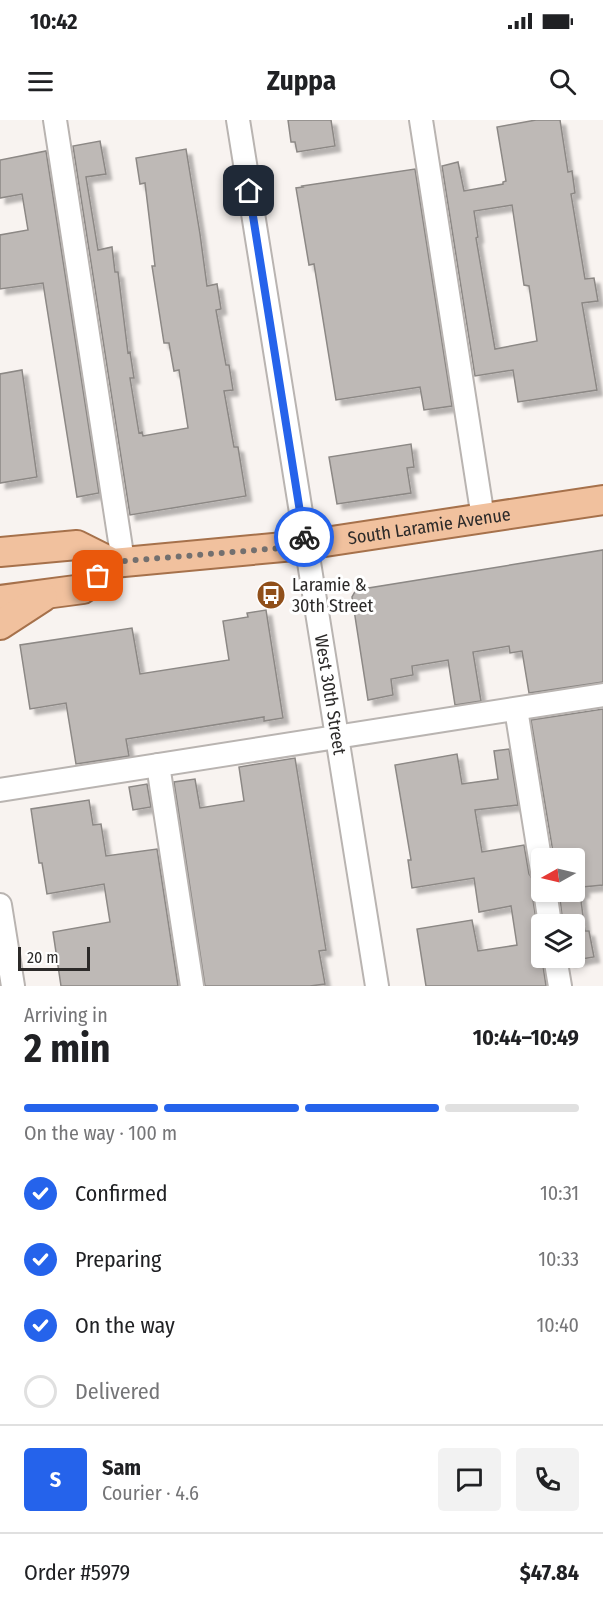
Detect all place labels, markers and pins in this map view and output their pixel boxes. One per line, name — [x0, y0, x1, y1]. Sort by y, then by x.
pin — [223, 165, 274, 216]
pin — [72, 550, 123, 601]
place label: Laramie & 30th Street — [292, 574, 373, 617]
bus stop icon: Laramie & 30th Street — [255, 579, 287, 611]

